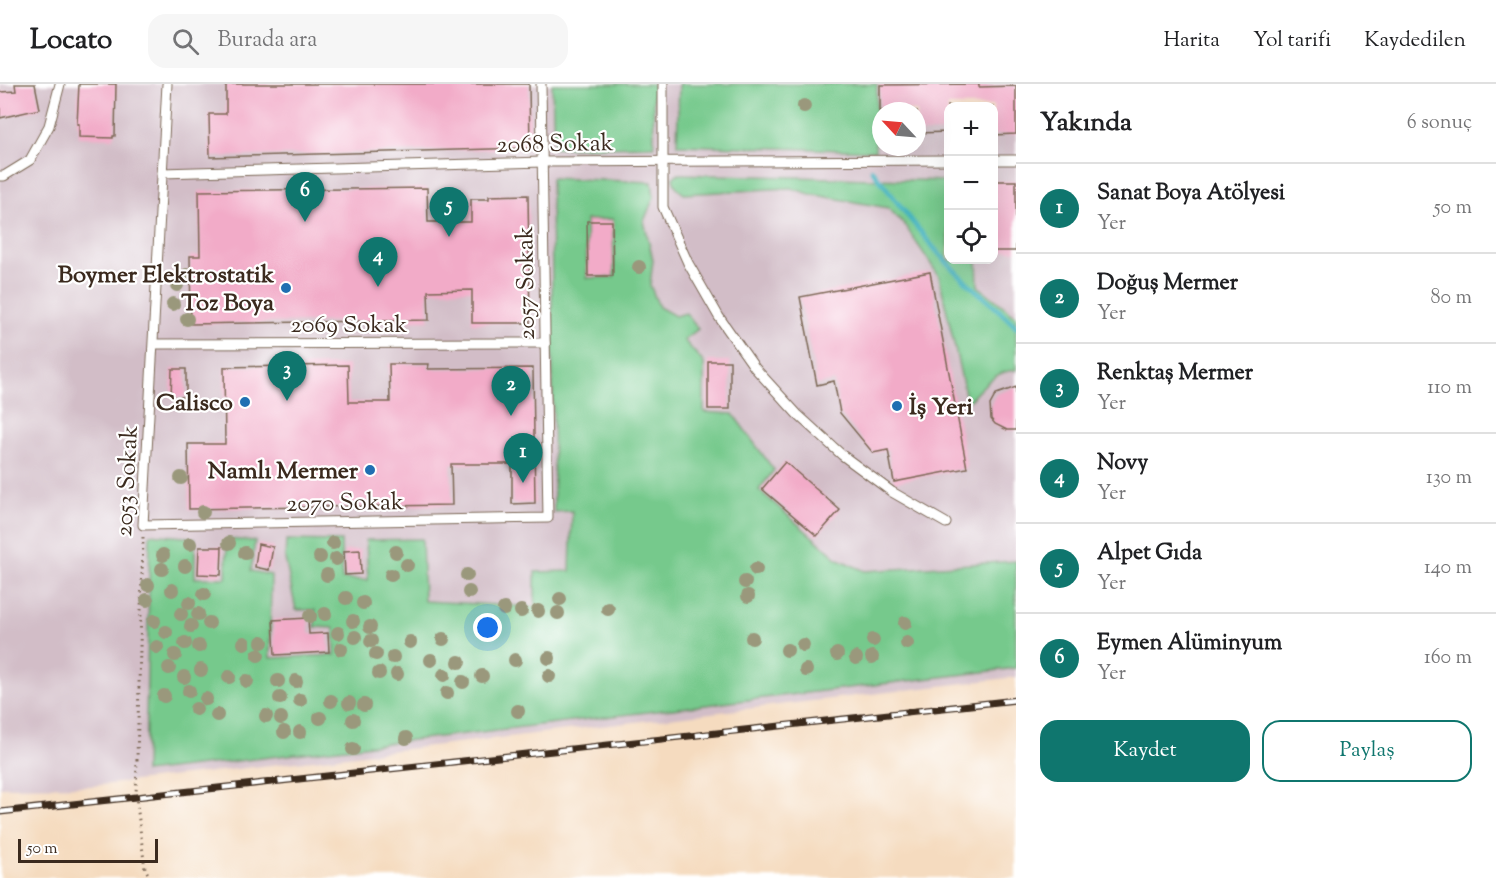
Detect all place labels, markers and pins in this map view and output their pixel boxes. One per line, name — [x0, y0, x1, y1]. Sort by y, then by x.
pin: 6 — [286, 172, 324, 222]
pin: 5 — [430, 188, 468, 237]
pin: 4 — [358, 238, 398, 287]
place label: Boymer Elektrostatik Toz Boya — [58, 259, 275, 321]
marker: Boymer Elektrostatik Toz Boya — [279, 281, 293, 295]
pin: 3 — [268, 352, 306, 401]
pin: 2 — [492, 366, 530, 416]
place label: Calisco — [156, 387, 233, 421]
place label: İş Yeri — [909, 391, 973, 425]
marker: Calisco — [238, 395, 252, 409]
marker: İş Yeri — [890, 399, 904, 413]
pin: 1 — [504, 434, 542, 483]
place label: Namlı Mermer — [208, 455, 359, 489]
marker: Namlı Mermer — [363, 463, 377, 477]

